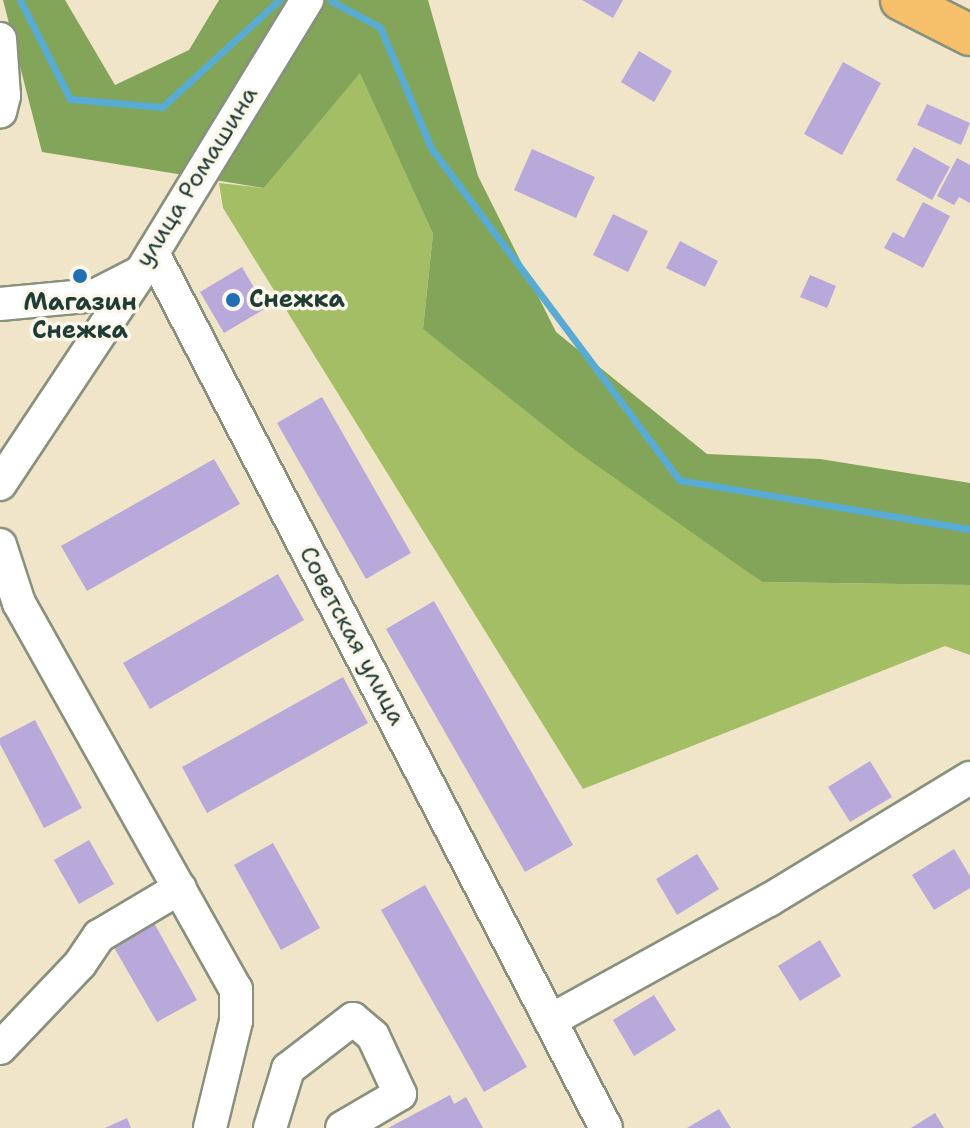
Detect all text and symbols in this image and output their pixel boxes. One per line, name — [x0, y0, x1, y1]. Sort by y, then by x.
street label: улица Ромашина — [130, 81, 264, 273]
marker: Магазин Снежка — [71, 267, 89, 285]
place label: Снежка — [249, 286, 345, 314]
place label: Магазин Снежка — [23, 289, 137, 345]
marker: Снежка — [224, 291, 242, 309]
street label: Советская улица — [293, 542, 411, 730]

